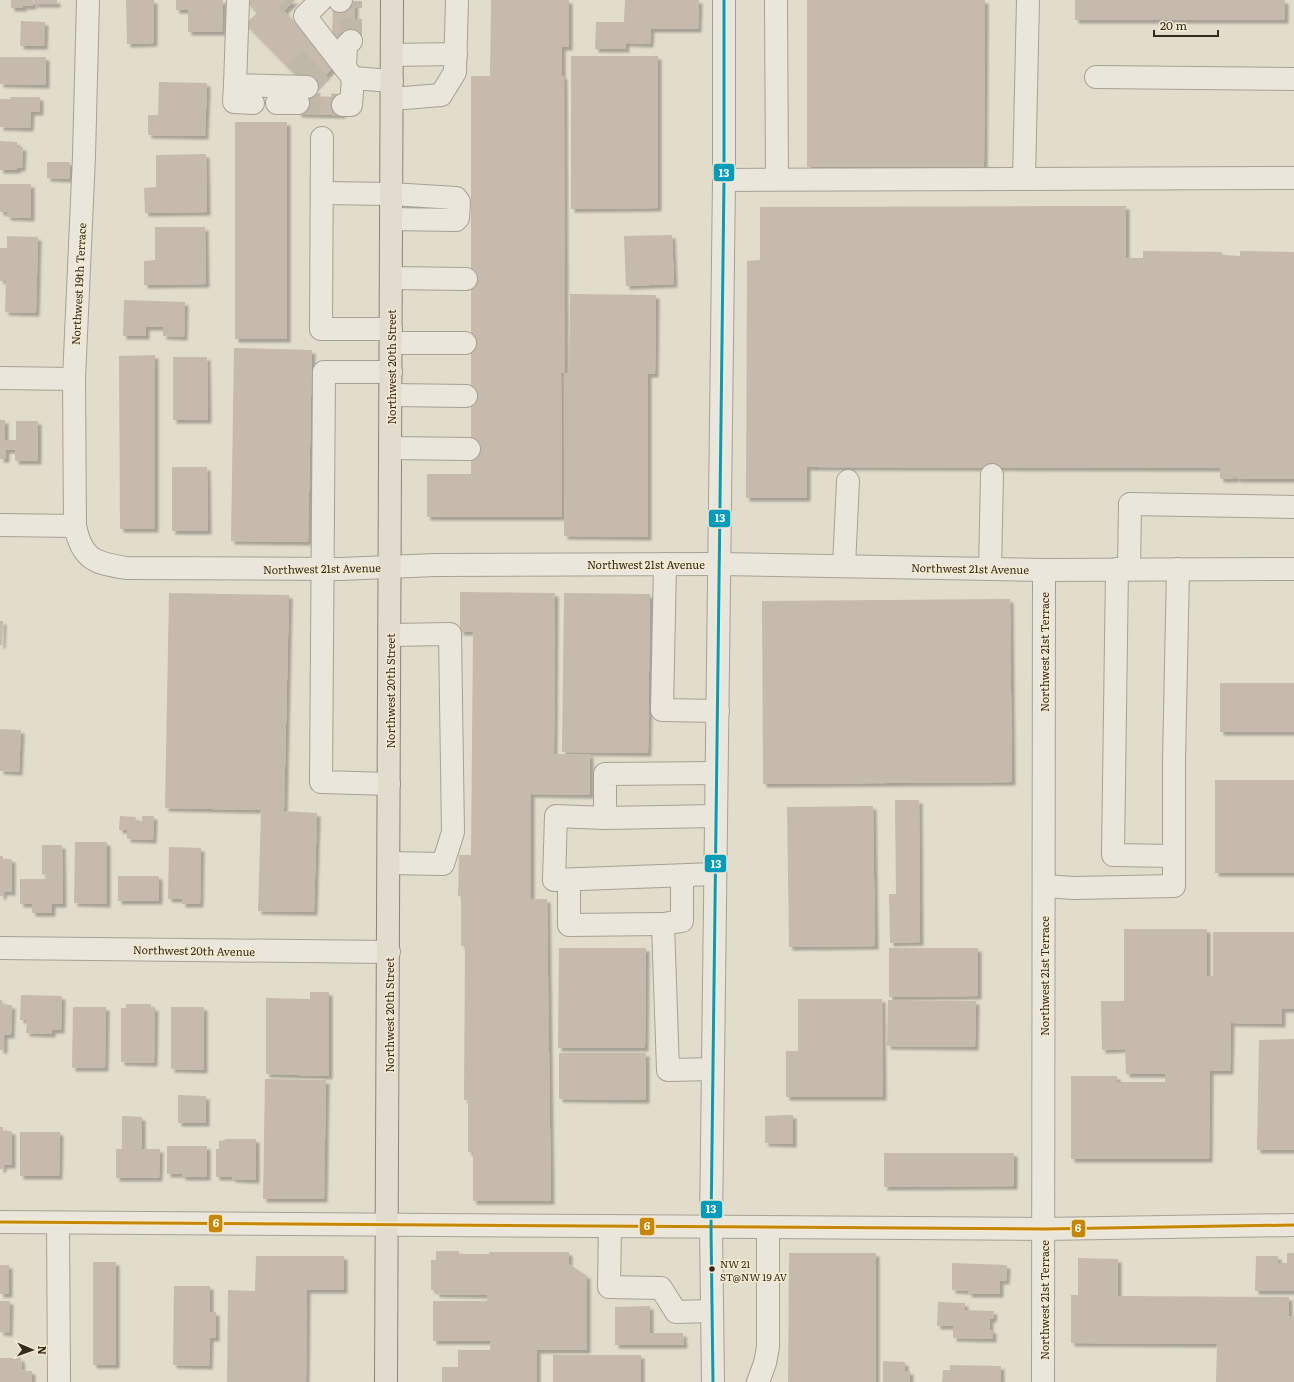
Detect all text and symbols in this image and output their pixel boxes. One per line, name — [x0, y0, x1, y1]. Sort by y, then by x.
scale bar — [1154, 12, 1218, 38]
text: 20 m — [1160, 16, 1187, 34]
line badge: 13 — [713, 163, 735, 182]
text: 13 — [719, 164, 729, 180]
street label: Northwest 19th Terrace — [67, 222, 89, 346]
street label: Northwest 20th Street — [383, 309, 399, 425]
line badge: 13 — [708, 509, 731, 528]
text: 13 — [715, 509, 725, 525]
street label: Northwest 21st Avenue — [587, 556, 705, 572]
street label: Northwest 21st Avenue — [263, 559, 381, 577]
street label: Northwest 21st Avenue — [911, 559, 1029, 577]
street label: Northwest 21st Terrace — [1036, 592, 1052, 712]
street label: Northwest 20th Street — [382, 633, 398, 749]
line badge: 13 — [704, 854, 727, 873]
text: 13 — [711, 855, 721, 871]
street label: Northwest 21st Terrace — [1036, 916, 1052, 1036]
street label: Northwest 20th Avenue — [133, 941, 256, 959]
street label: Northwest 20th Street — [381, 957, 397, 1073]
line badge: 13 — [700, 1200, 723, 1219]
text: 13 — [706, 1200, 716, 1216]
line badge: 6 — [208, 1214, 223, 1233]
text: 6 — [213, 1214, 220, 1230]
line badge: 6 — [639, 1217, 655, 1236]
text: 6 — [644, 1217, 651, 1233]
line badge: 6 — [1071, 1219, 1086, 1238]
text: 6 — [1075, 1219, 1082, 1235]
street label: Northwest 21st Terrace — [1036, 1240, 1052, 1360]
place label: NW 21 ST@NW 19 AV — [720, 1256, 788, 1284]
marker: NW 21 ST@NW 19 AV — [707, 1264, 717, 1274]
north arrow — [12, 1330, 52, 1370]
text: N — [35, 1345, 51, 1355]

